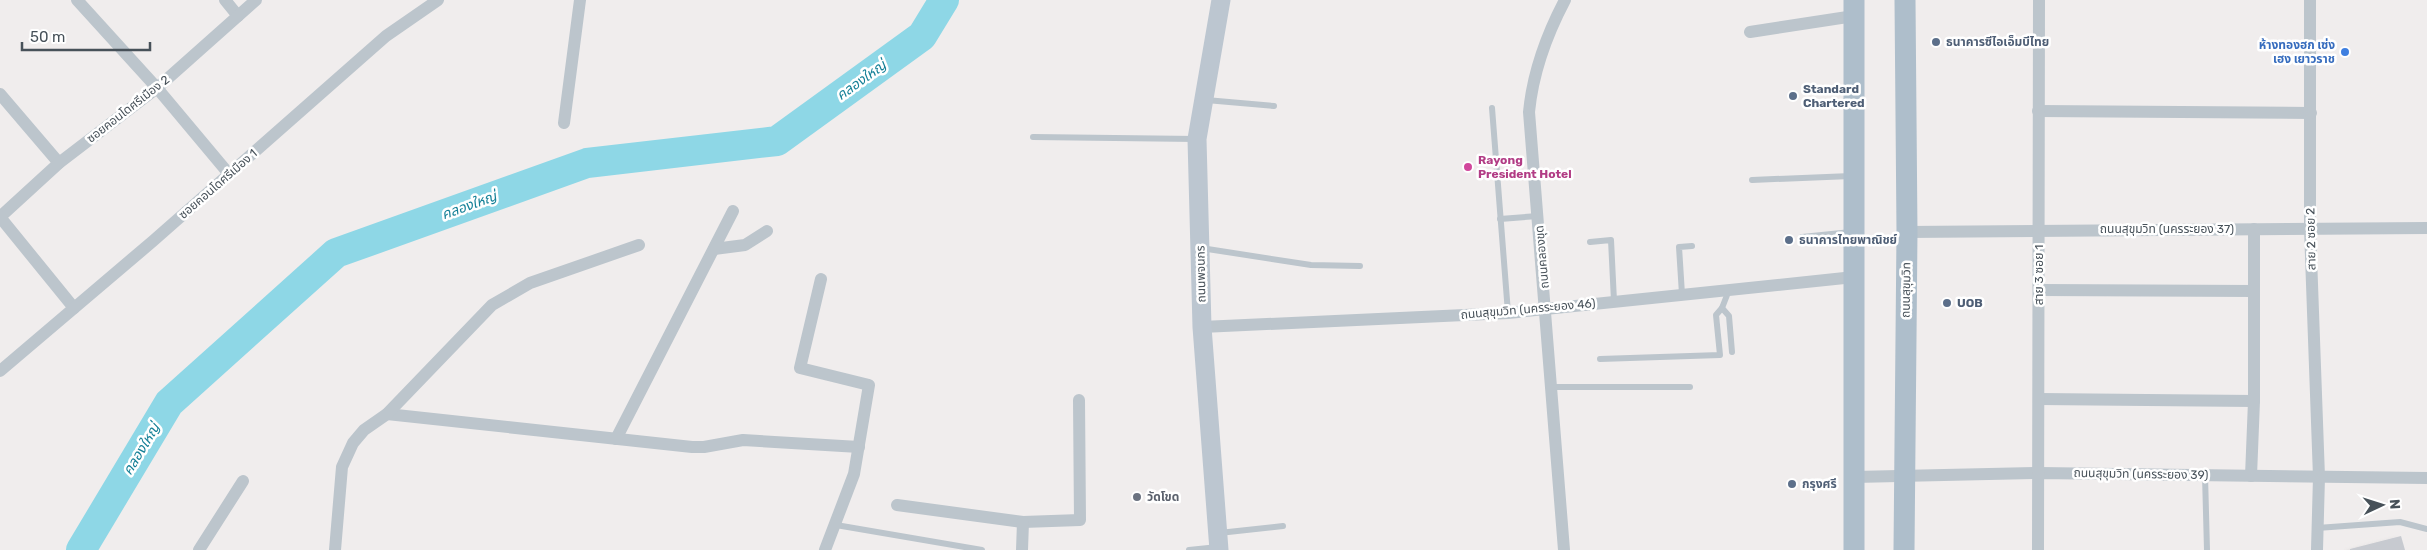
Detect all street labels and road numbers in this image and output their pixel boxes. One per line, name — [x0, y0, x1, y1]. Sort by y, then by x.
street label: ซอยคอนโดศรีเมือง 2 — [84, 72, 172, 146]
street label: ซอยคอนโดศรีเมือง 1 — [176, 146, 260, 222]
street label: สาย 2 ซอย 2 — [2303, 208, 2319, 270]
street label: ถนนสุขุมวิท (นครระยอง 37) — [2100, 222, 2234, 236]
street label: ถนนคลองขุด — [1532, 225, 1552, 289]
street label: ถนนพจนกร — [1194, 245, 1208, 303]
street label: สาย 3 ซอย 1 — [2032, 245, 2046, 305]
street label: ถนนสุขุมวิท — [1899, 262, 1913, 318]
street label: ถนนสุขุมวิท (นครระยอง 46) — [1460, 296, 1596, 322]
street label: ถนนสุขุมวิท (นครระยอง 39) — [2073, 466, 2209, 482]

